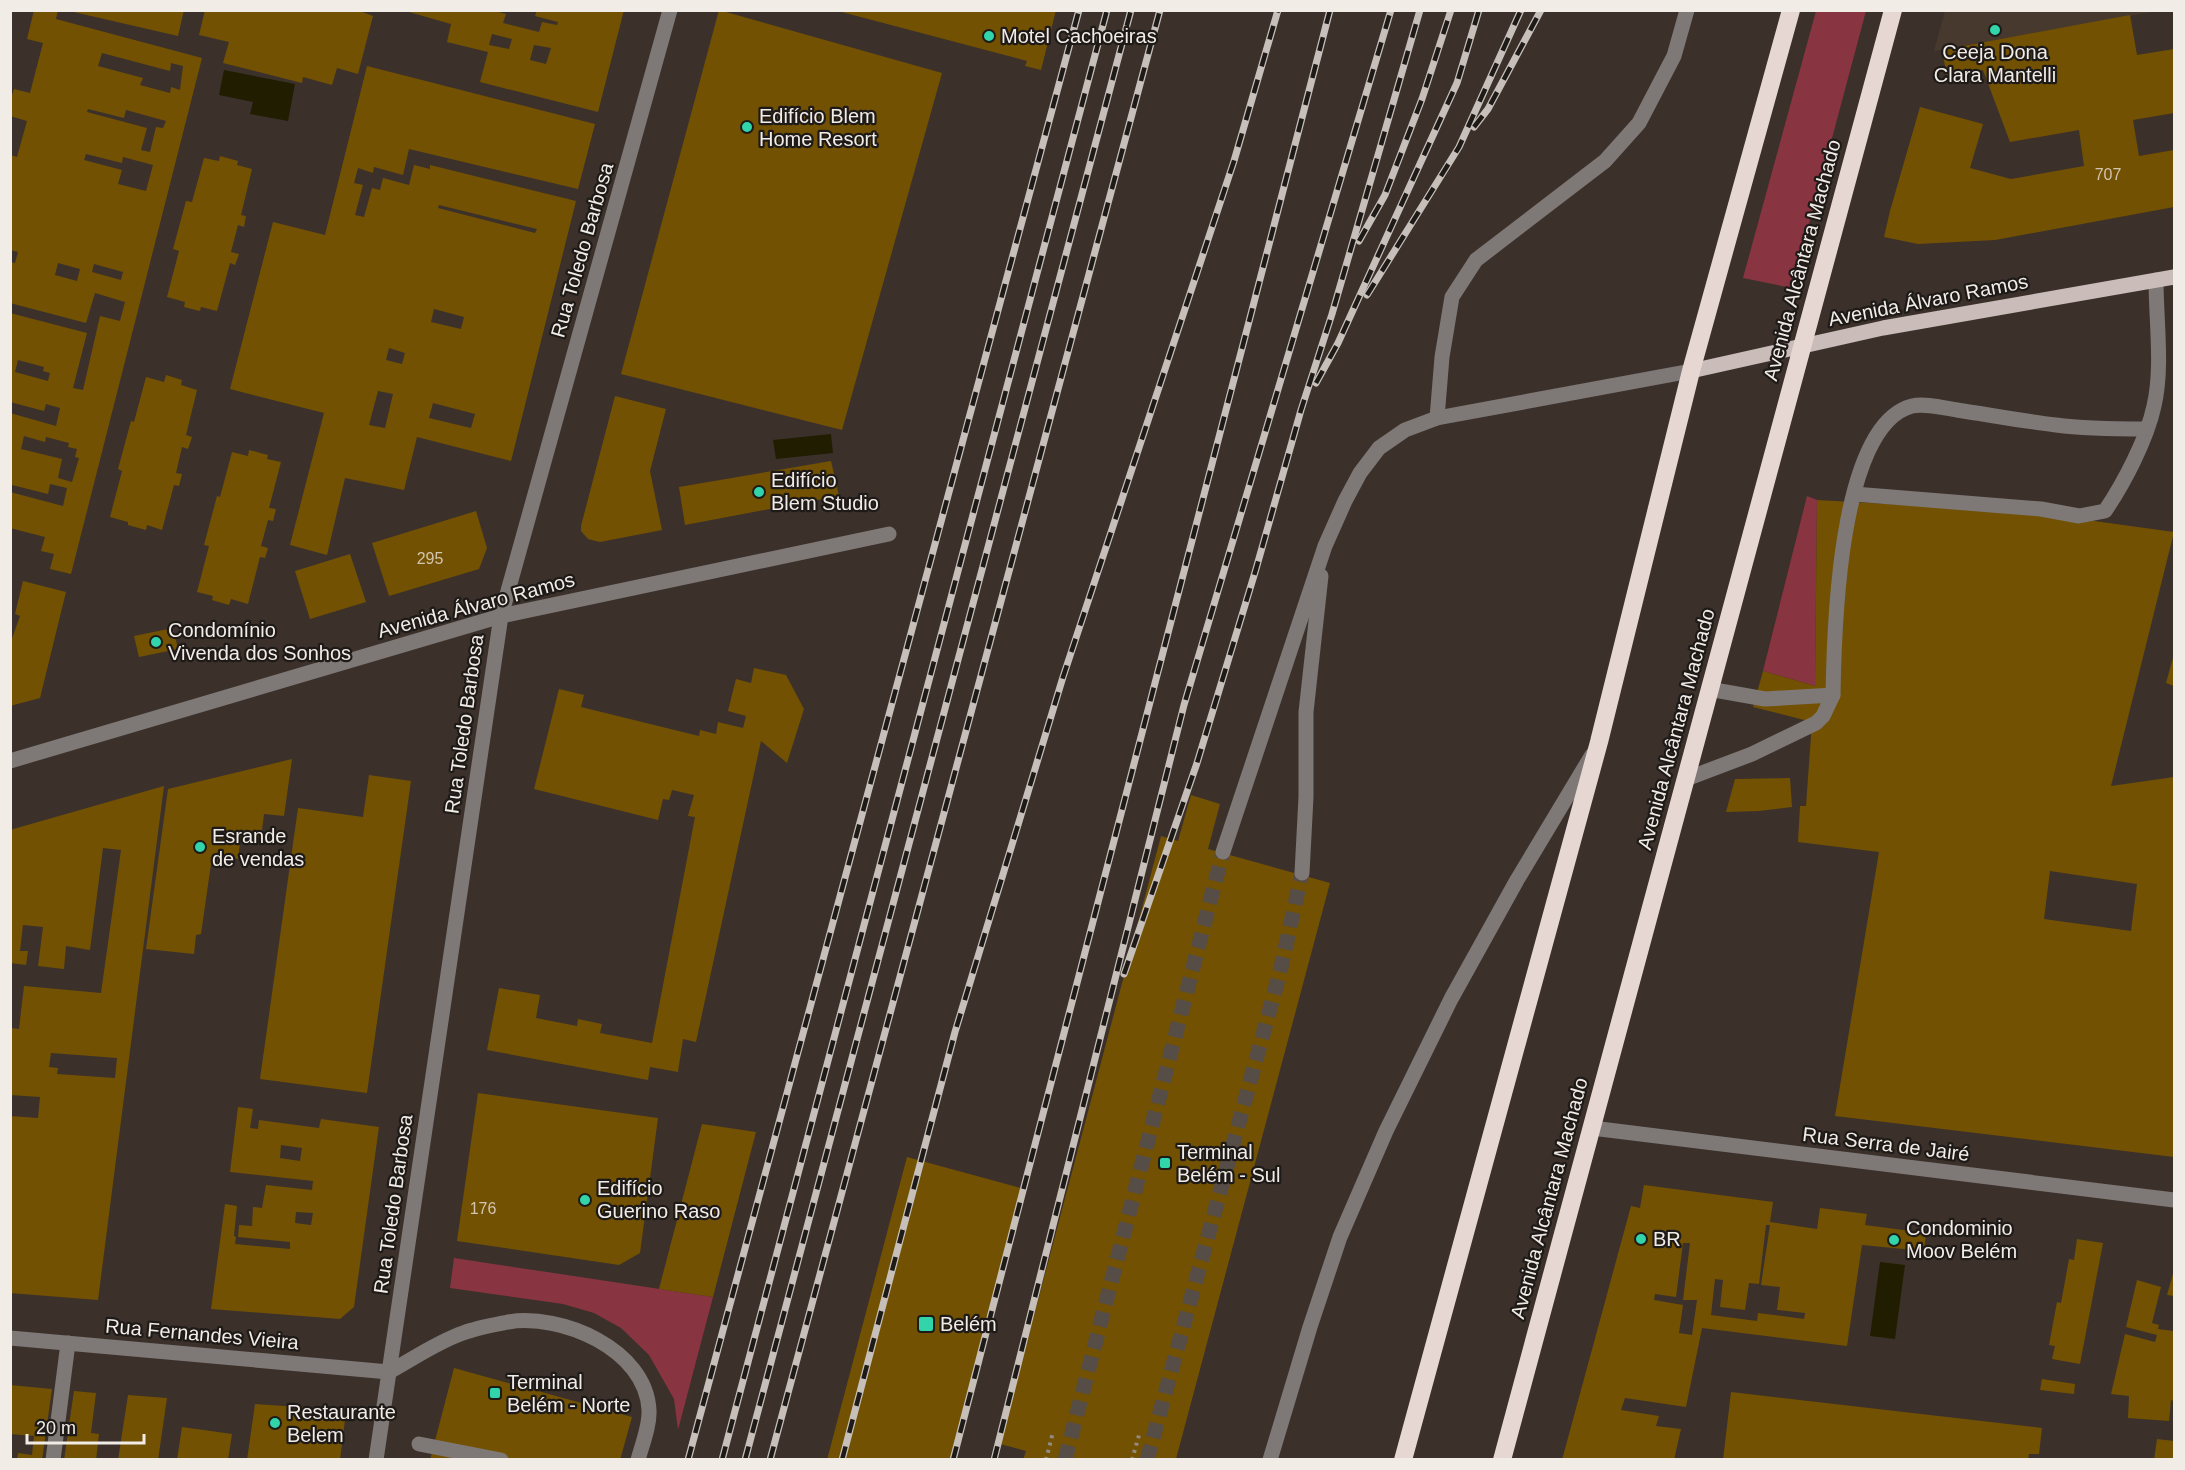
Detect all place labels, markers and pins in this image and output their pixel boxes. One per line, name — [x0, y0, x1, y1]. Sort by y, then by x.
marker: Ceeja Dona Clara Mantelli — [1988, 23, 2002, 37]
place label: Motel Cachoeiras — [1001, 25, 1157, 47]
marker: Motel Cachoeiras — [982, 29, 996, 43]
place label: Ceeja Dona Clara Mantelli — [1934, 41, 2056, 86]
place label: Edifício Blem Home Resort — [759, 105, 877, 150]
marker: Edifício Blem Home Resort — [740, 120, 754, 134]
place label: Edifício Blem Studio — [771, 469, 879, 514]
marker: Edifício Blem Studio — [752, 485, 766, 499]
place label: Condomínio Vivenda dos Sonhos — [168, 619, 351, 664]
marker: Condomínio Vivenda dos Sonhos — [149, 635, 163, 649]
place label: Esrande de vendas — [212, 825, 304, 870]
marker: Esrande de vendas — [193, 840, 207, 854]
place label: Terminal Belém - Sul — [1177, 1141, 1280, 1186]
marker: Terminal Belém - Sul — [1158, 1156, 1172, 1170]
place label: Edifício Guerino Raso — [597, 1177, 720, 1222]
marker: Edifício Guerino Raso — [578, 1193, 592, 1207]
place label: Condominio Moov Belém — [1906, 1217, 2017, 1262]
place label: BR — [1653, 1228, 1681, 1250]
marker: BR — [1634, 1232, 1648, 1246]
marker: Condominio Moov Belém — [1887, 1233, 1901, 1247]
place label: Belém — [940, 1313, 997, 1335]
marker: Belém — [917, 1315, 935, 1333]
place label: Terminal Belém - Norte — [507, 1371, 630, 1416]
marker: Terminal Belém - Norte — [488, 1386, 502, 1400]
place label: Restaurante Belem — [287, 1401, 396, 1446]
marker: Restaurante Belem — [268, 1416, 282, 1430]

